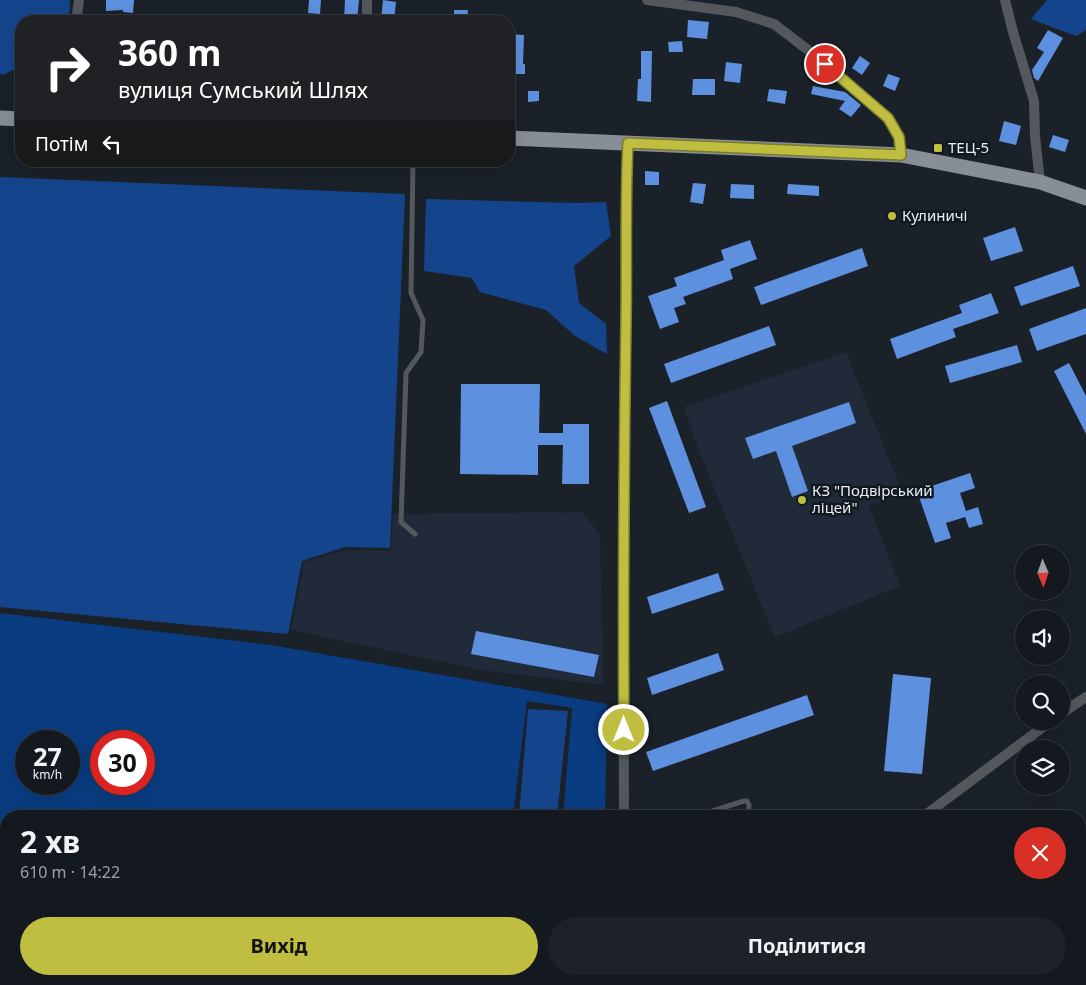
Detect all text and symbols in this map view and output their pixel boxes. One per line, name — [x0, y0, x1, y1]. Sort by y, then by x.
text: 360 m — [118, 29, 221, 76]
icon: right — [35, 35, 100, 100]
pin — [804, 43, 846, 85]
icon: arrive — [811, 50, 839, 78]
text: вулиця Сумський Шлях — [118, 74, 368, 104]
icon: left — [98, 130, 126, 158]
text: Потім — [35, 131, 88, 157]
place label: ТЕЦ-5 — [948, 137, 989, 157]
marker: ТЕЦ-5 — [932, 142, 944, 154]
place label: Кулиничі — [902, 205, 967, 225]
marker: Кулиничі — [886, 210, 898, 222]
place label: КЗ "Подвірський ліцей" — [812, 480, 933, 517]
marker: КЗ "Подвірський ліцей" — [796, 494, 808, 506]
north arrow — [1015, 545, 1070, 600]
map controls — [1015, 545, 1070, 795]
button: sound — [1015, 610, 1070, 665]
button: search — [1015, 675, 1070, 730]
position arrow — [597, 703, 649, 755]
speed limit sign: 30 — [90, 730, 155, 795]
text: 27 — [33, 739, 62, 773]
button: layers — [1015, 740, 1070, 795]
text: km/h — [33, 766, 62, 783]
text: 2 хв — [20, 821, 80, 862]
button: close — [1014, 827, 1066, 879]
text: 610 m · 14:22 — [20, 861, 120, 883]
button: Вихід — [20, 917, 538, 975]
button: Поділитися — [548, 917, 1066, 975]

